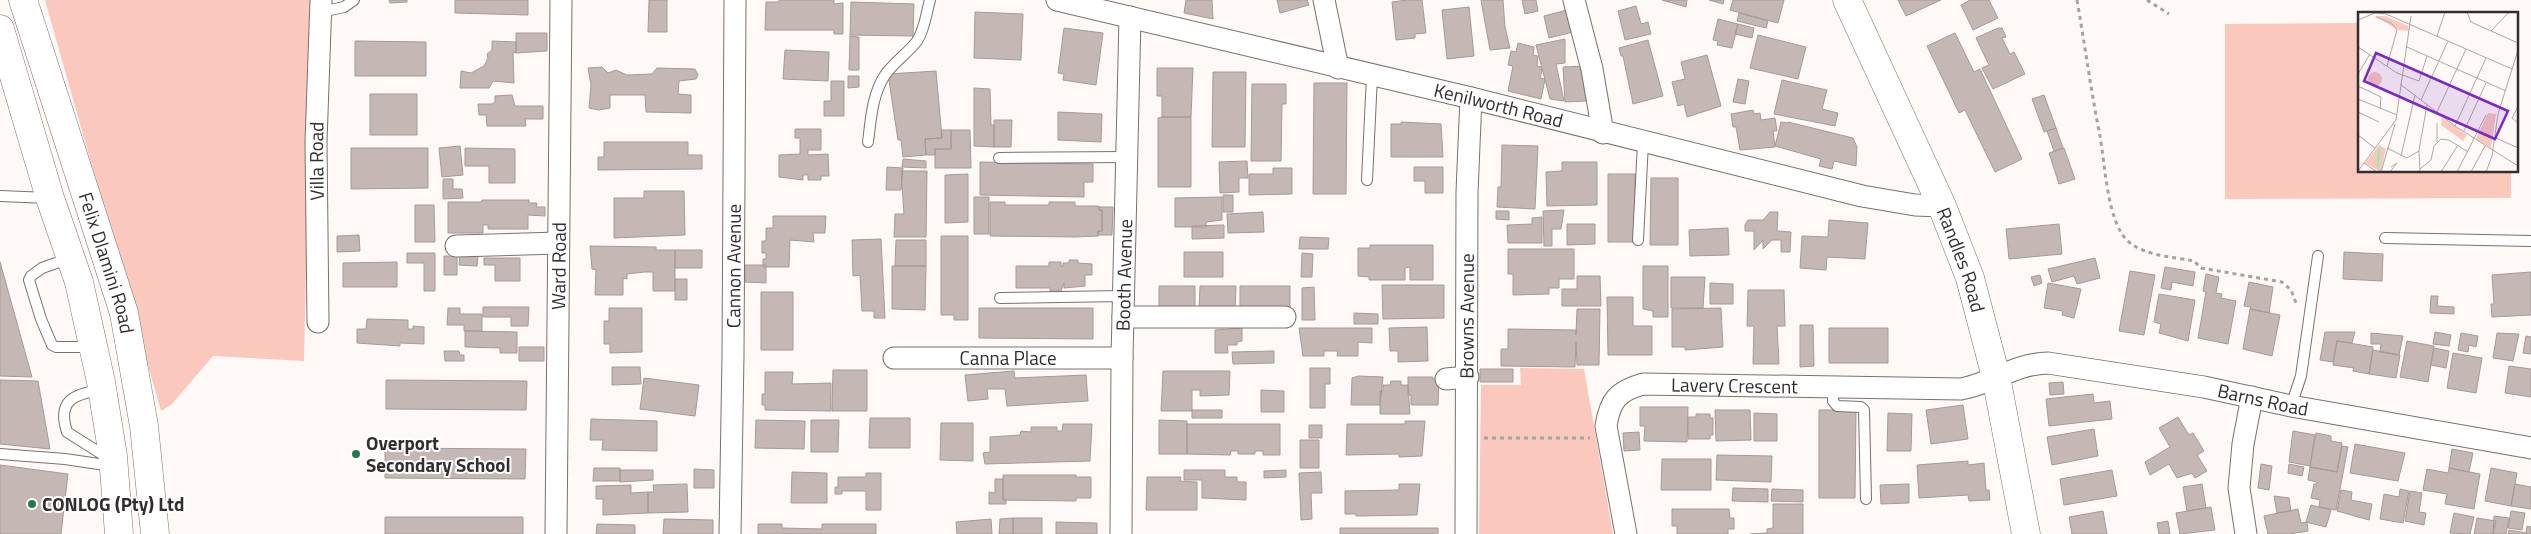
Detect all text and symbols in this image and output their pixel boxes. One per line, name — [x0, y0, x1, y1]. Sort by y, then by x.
inset map — [2358, 12, 2518, 172]
street label: Kenilworth Road — [1431, 75, 1566, 135]
street label: Villa Road — [301, 121, 331, 201]
street label: Felix Dlamini Road — [72, 188, 142, 336]
street label: Randles Road — [1930, 203, 1993, 315]
street label: Cannon Avenue — [718, 204, 748, 328]
street label: Booth Avenue — [1108, 219, 1139, 331]
street label: Ward Road — [543, 222, 573, 310]
street label: Browns Avenue — [1451, 253, 1481, 379]
street label: Canna Place — [960, 343, 1056, 372]
street label: Lavery Crescent — [1671, 369, 1798, 400]
street label: Barns Road — [2215, 375, 2311, 423]
place label: Overport Secondary School — [366, 428, 511, 479]
marker: Overport Secondary School — [350, 448, 362, 460]
place label: CONLOG (Pty) Ltd — [42, 489, 184, 518]
marker: CONLOG (Pty) Ltd — [26, 498, 38, 510]

